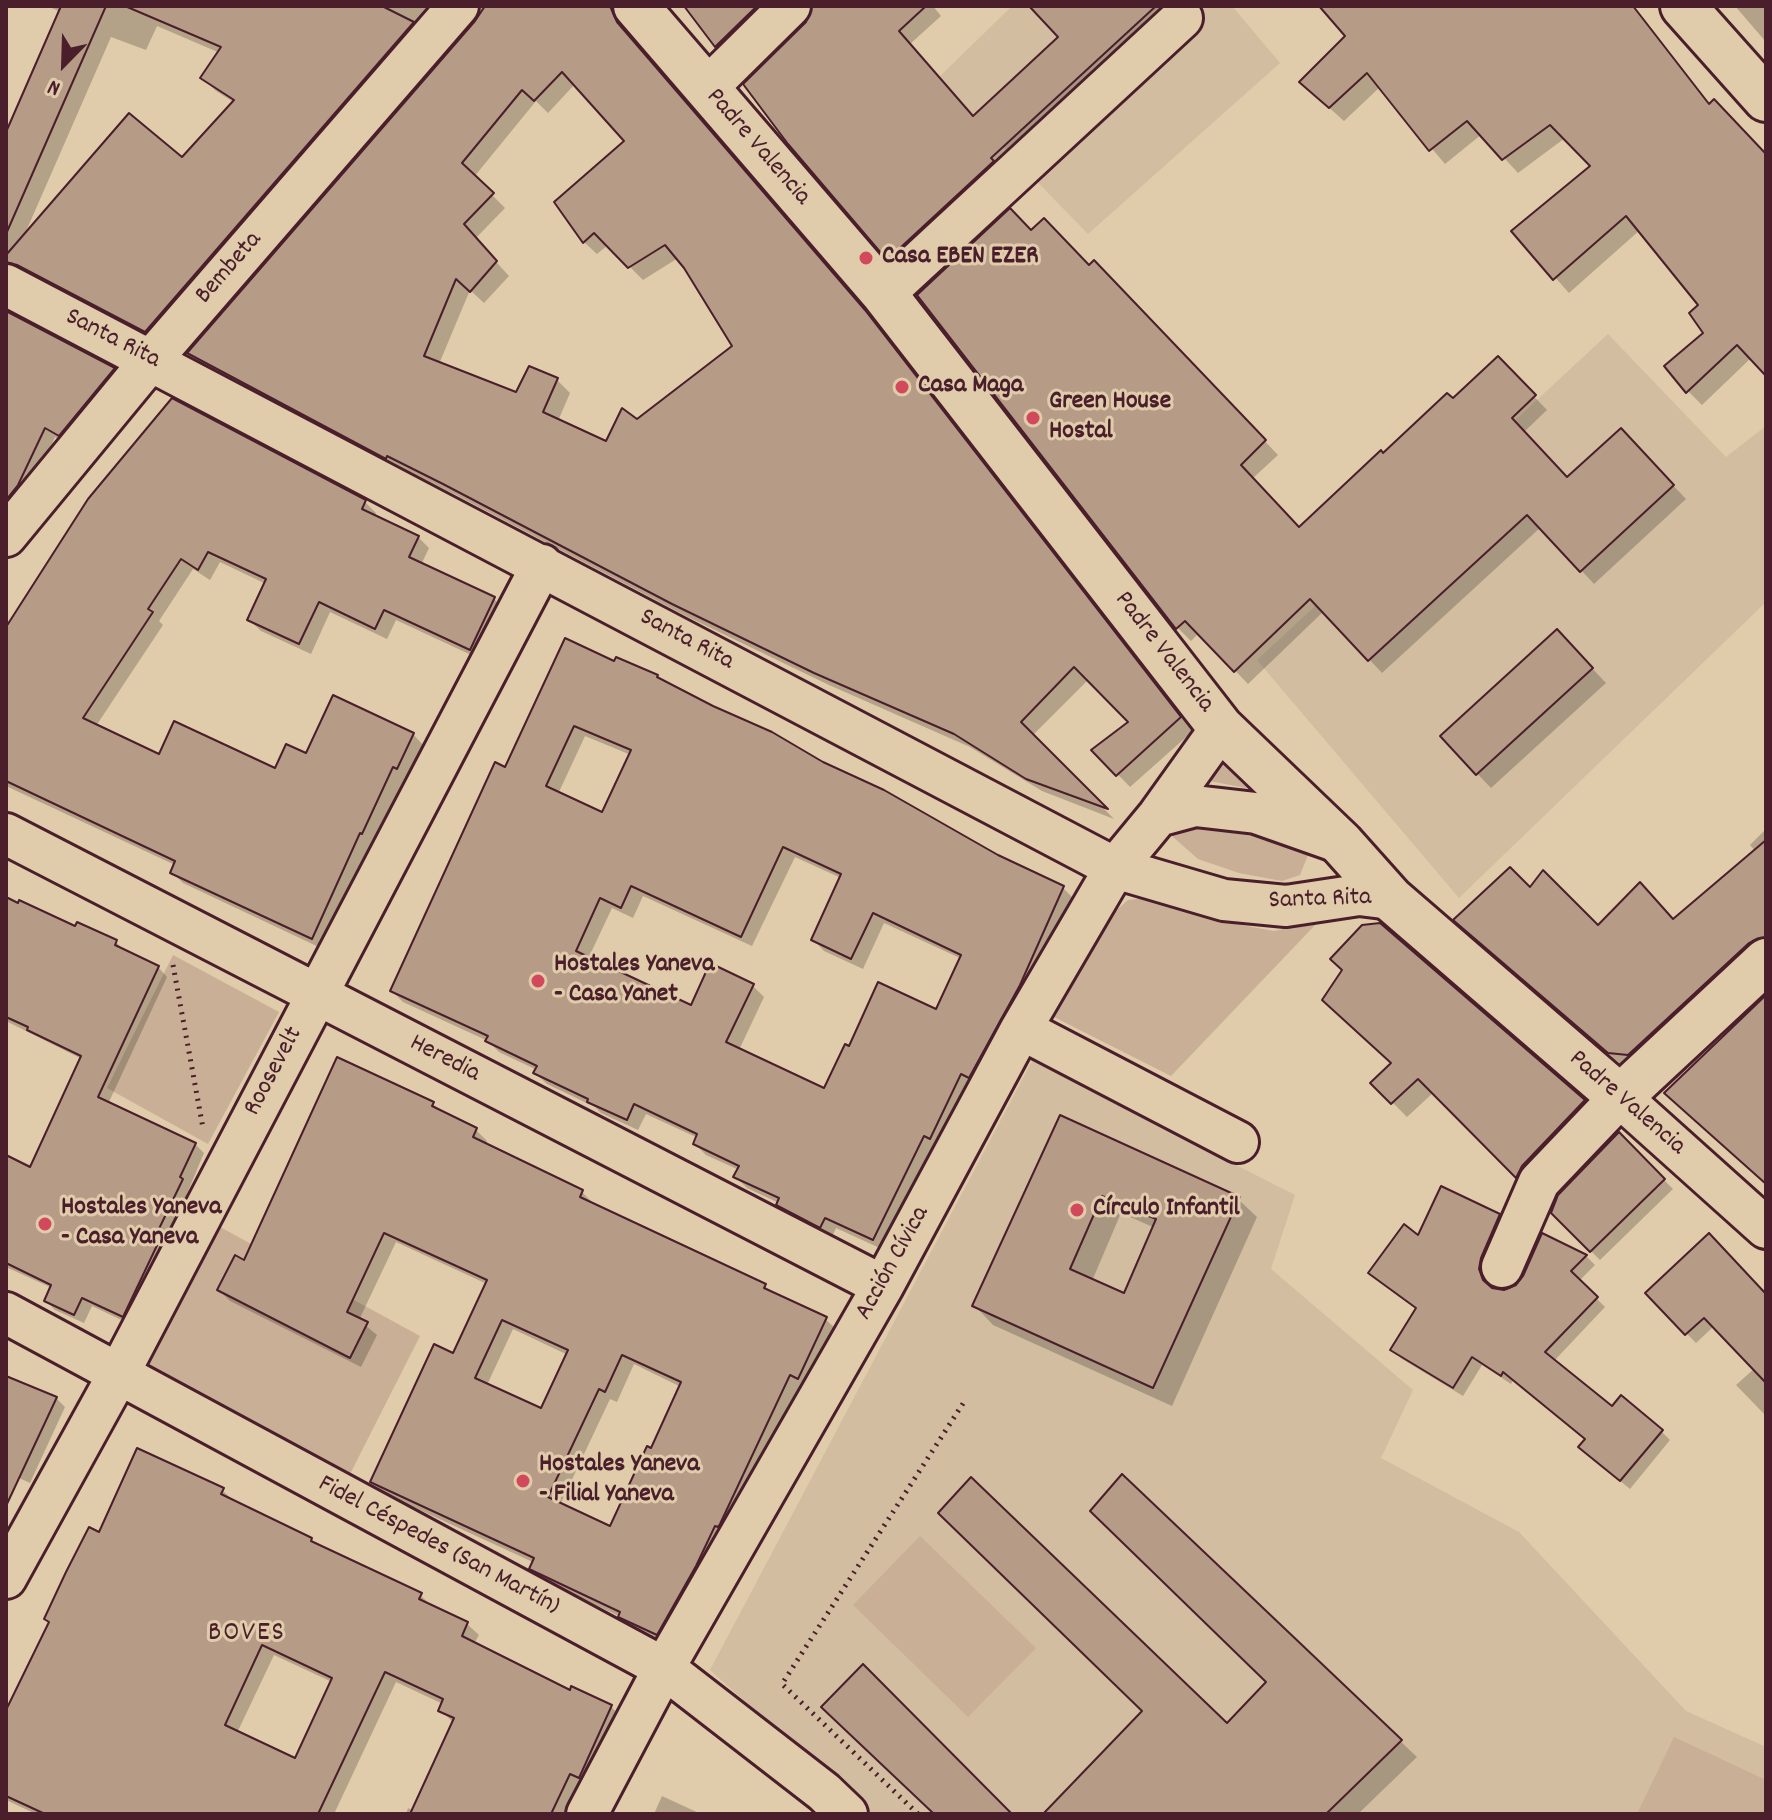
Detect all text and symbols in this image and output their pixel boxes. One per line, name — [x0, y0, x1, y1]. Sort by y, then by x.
north arrow — [24, 24, 104, 104]
text: N — [43, 70, 65, 103]
street label: Padre Valencia — [698, 83, 816, 213]
street label: Bembeta — [190, 226, 270, 312]
place label: Casa EBEN EZER — [882, 242, 1039, 274]
marker: Casa EBEN EZER — [857, 249, 875, 267]
street label: Santa Rita — [59, 303, 165, 377]
place label: Casa Maga — [918, 371, 1023, 403]
marker: Casa Maga — [893, 378, 911, 396]
place label: Green House Hostal — [1049, 387, 1171, 448]
marker: Green House Hostal — [1024, 409, 1042, 427]
street label: Padre Valencia — [1106, 586, 1220, 720]
street label: Santa Rita — [633, 603, 739, 679]
street label: Santa Rita — [1268, 884, 1372, 918]
place label: Hostales Yaneva - Casa Yanet — [554, 950, 714, 1012]
marker: Hostales Yaneva - Casa Yanet — [529, 972, 547, 990]
street label: Roosevelt — [239, 1022, 311, 1122]
street label: Heredia — [404, 1029, 484, 1091]
street label: Padre Valencia — [1561, 1045, 1691, 1163]
place label: Hostales Yaneva - Casa Yaneva — [61, 1193, 221, 1254]
place label: Círculo Infantil — [1093, 1194, 1240, 1226]
marker: Círculo Infantil — [1068, 1201, 1086, 1219]
street label: Acción Cívica — [850, 1202, 938, 1326]
marker: Hostales Yaneva - Casa Yaneva — [36, 1215, 54, 1233]
place label: Hostales Yaneva - Filial Yaneva — [539, 1450, 699, 1512]
street label: Fidel Céspedes (San Martín) — [312, 1470, 564, 1624]
marker: Hostales Yaneva - Filial Yaneva — [514, 1472, 532, 1490]
district label: BOVES — [208, 1618, 286, 1652]

